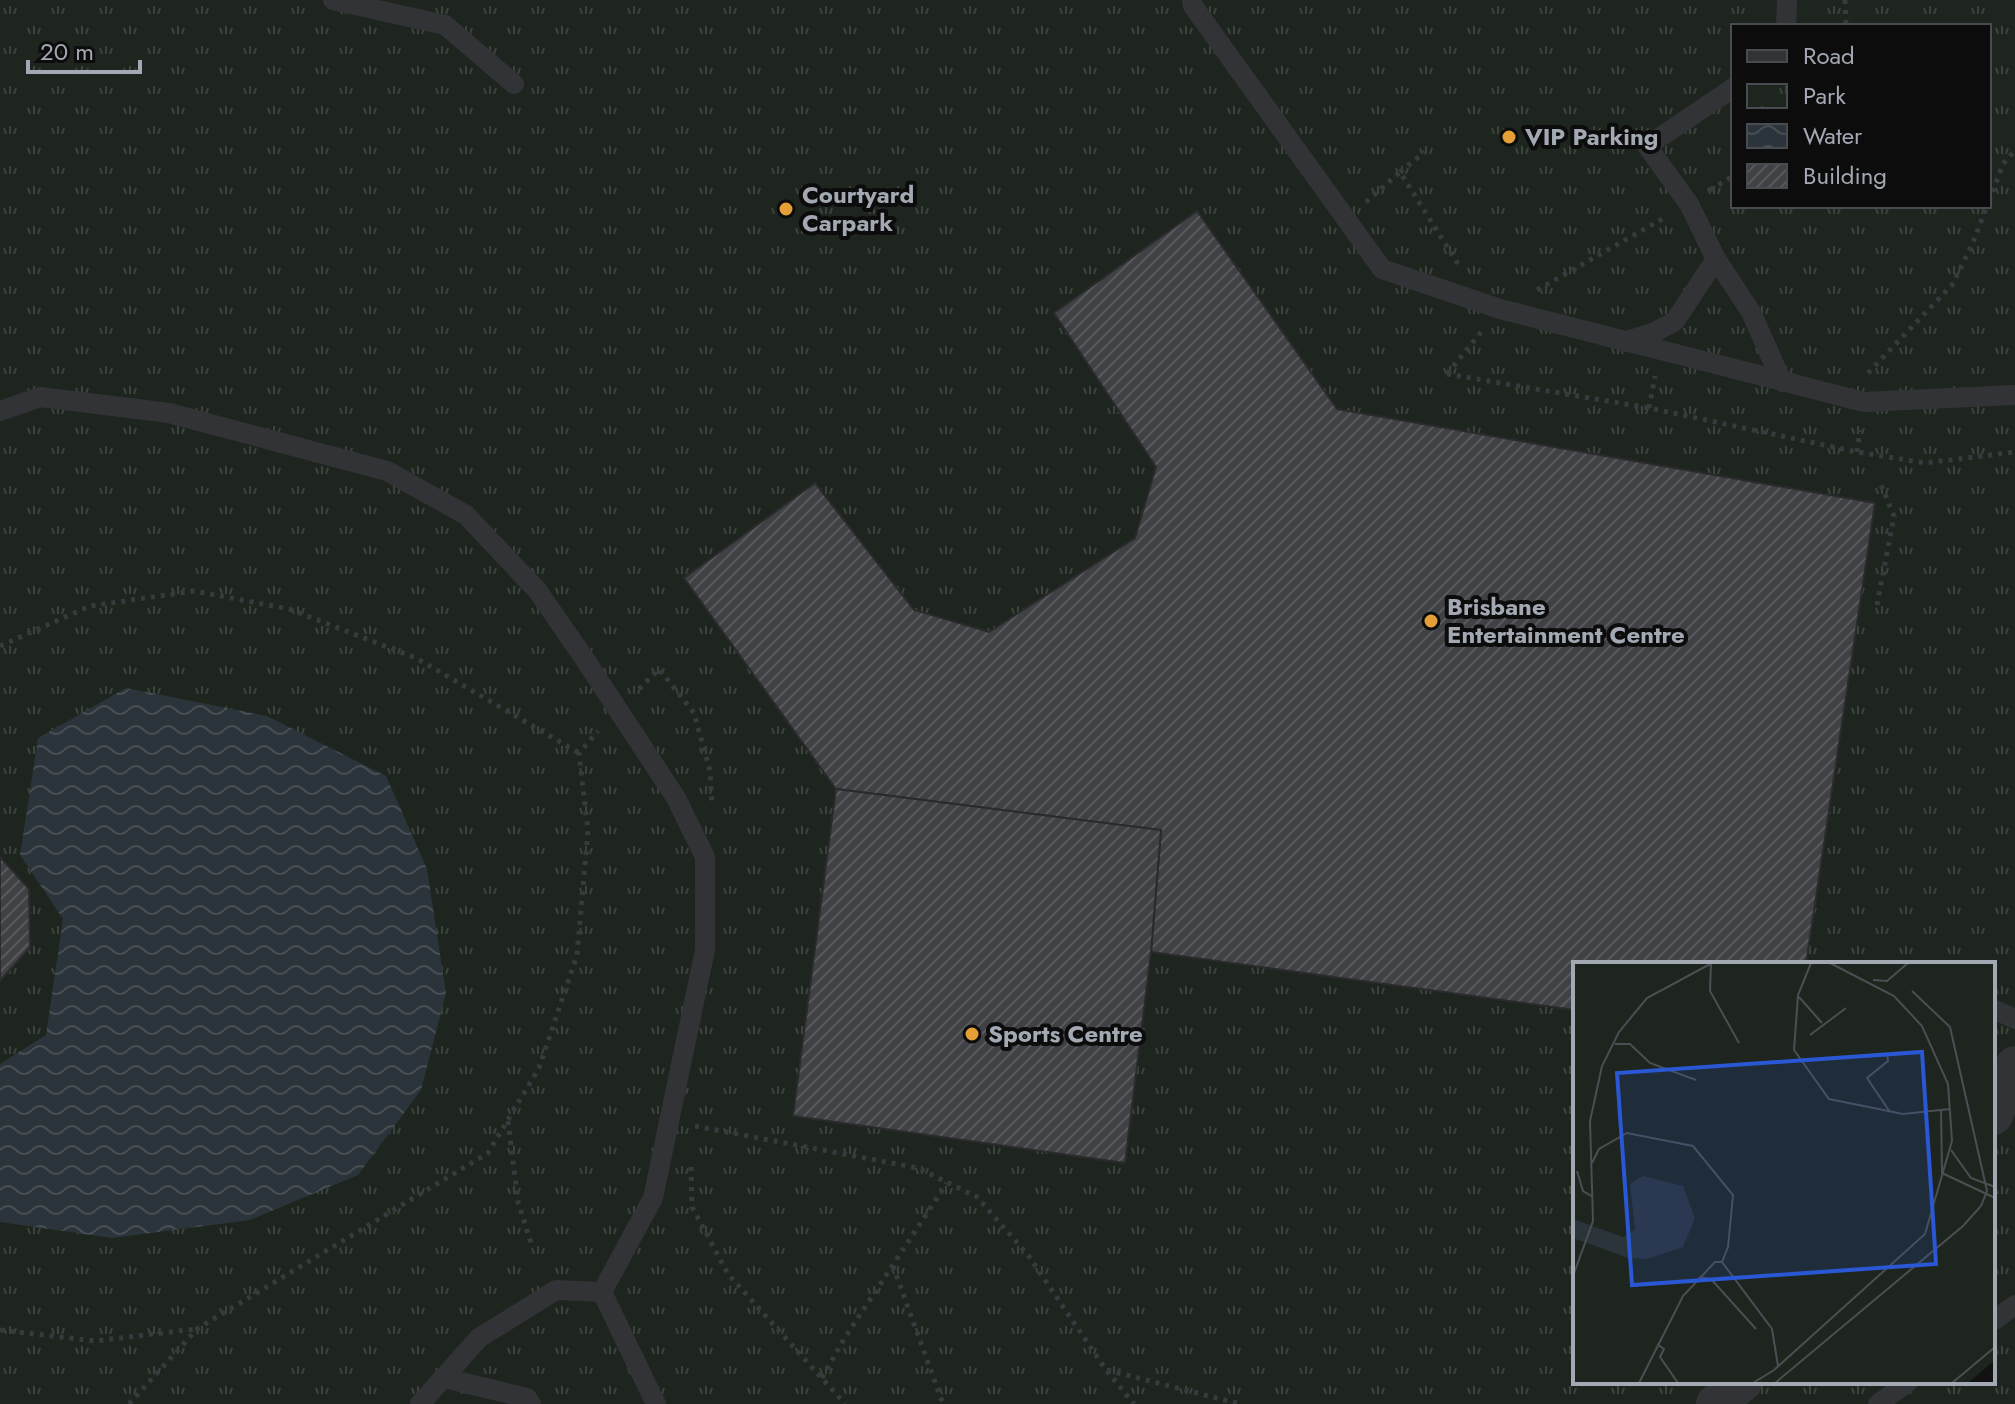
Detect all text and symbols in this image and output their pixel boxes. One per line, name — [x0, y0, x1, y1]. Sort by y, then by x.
scale bar — [28, 24, 140, 74]
legend — [1731, 24, 1991, 208]
text: 20 m — [40, 34, 94, 69]
text: Road — [1803, 38, 1855, 73]
text: Park — [1803, 78, 1846, 113]
text: Water — [1803, 118, 1863, 153]
place label: VIP Parking — [1524, 119, 1658, 154]
marker: VIP Parking — [1500, 128, 1518, 146]
text: Building — [1803, 158, 1887, 193]
place label: Courtyard Carpark — [802, 177, 914, 240]
marker: Courtyard Carpark — [777, 200, 795, 218]
place label: Brisbane Entertainment Centre — [1447, 589, 1685, 652]
marker: Brisbane Entertainment Centre — [1422, 612, 1440, 630]
inset map — [1573, 962, 1995, 1384]
place label: Sports Centre — [988, 1016, 1143, 1051]
marker: Sports Centre — [963, 1025, 981, 1043]

